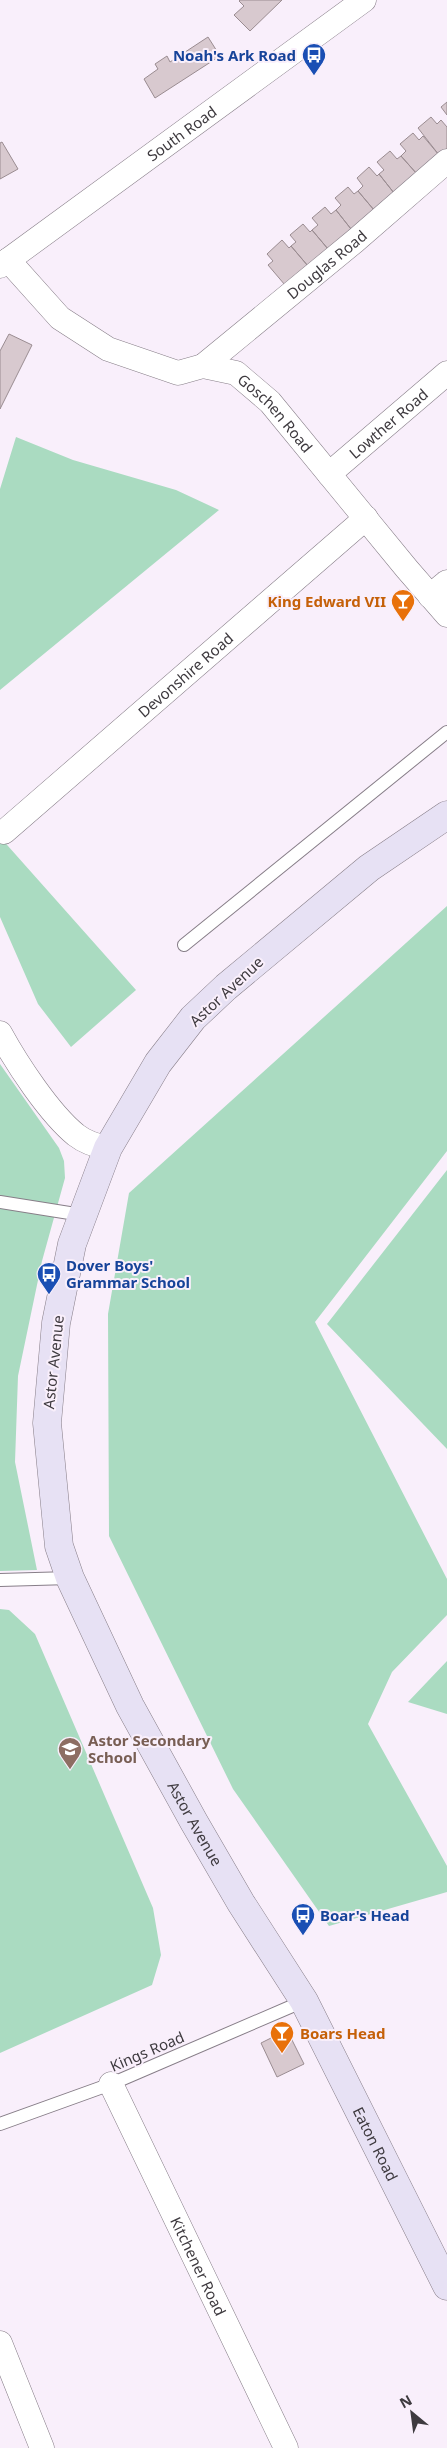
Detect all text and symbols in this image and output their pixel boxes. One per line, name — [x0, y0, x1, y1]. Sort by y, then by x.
bus stop icon: Noah's Ark Road — [301, 42, 327, 76]
place label: Noah's Ark Road — [173, 45, 296, 65]
street label: South Road — [143, 101, 220, 165]
street label: Douglas Road — [282, 225, 371, 303]
street label: Goschen Road — [234, 369, 317, 456]
street label: Lowther Road — [345, 384, 432, 463]
bar icon: King Edward VII — [390, 588, 416, 622]
place label: King Edward VII — [268, 591, 386, 611]
street label: Devonshire Road — [133, 628, 237, 722]
street label: Astor Avenue — [185, 952, 267, 1030]
place label: Dover Boys' Grammar School — [66, 1255, 190, 1292]
bus stop icon: Dover Boys' Grammar School — [36, 1261, 62, 1295]
street label: Astor Avenue — [38, 1314, 68, 1410]
place label: Astor Secondary School — [88, 1730, 211, 1767]
school or university icon: Astor Secondary School — [57, 1736, 83, 1770]
street label: Astor Avenue — [163, 1778, 227, 1869]
bus stop icon: Boar's Head — [290, 1902, 316, 1936]
place label: Boar's Head — [320, 1905, 410, 1925]
bar icon: Boars Head — [269, 2020, 295, 2054]
place label: Boars Head — [300, 2023, 385, 2043]
street label: Kings Road — [107, 2026, 187, 2076]
street label: Eaton Road — [349, 2103, 403, 2184]
street label: Kitchener Road — [166, 2213, 231, 2319]
north arrow — [387, 2388, 437, 2438]
text: N — [396, 2390, 415, 2412]

